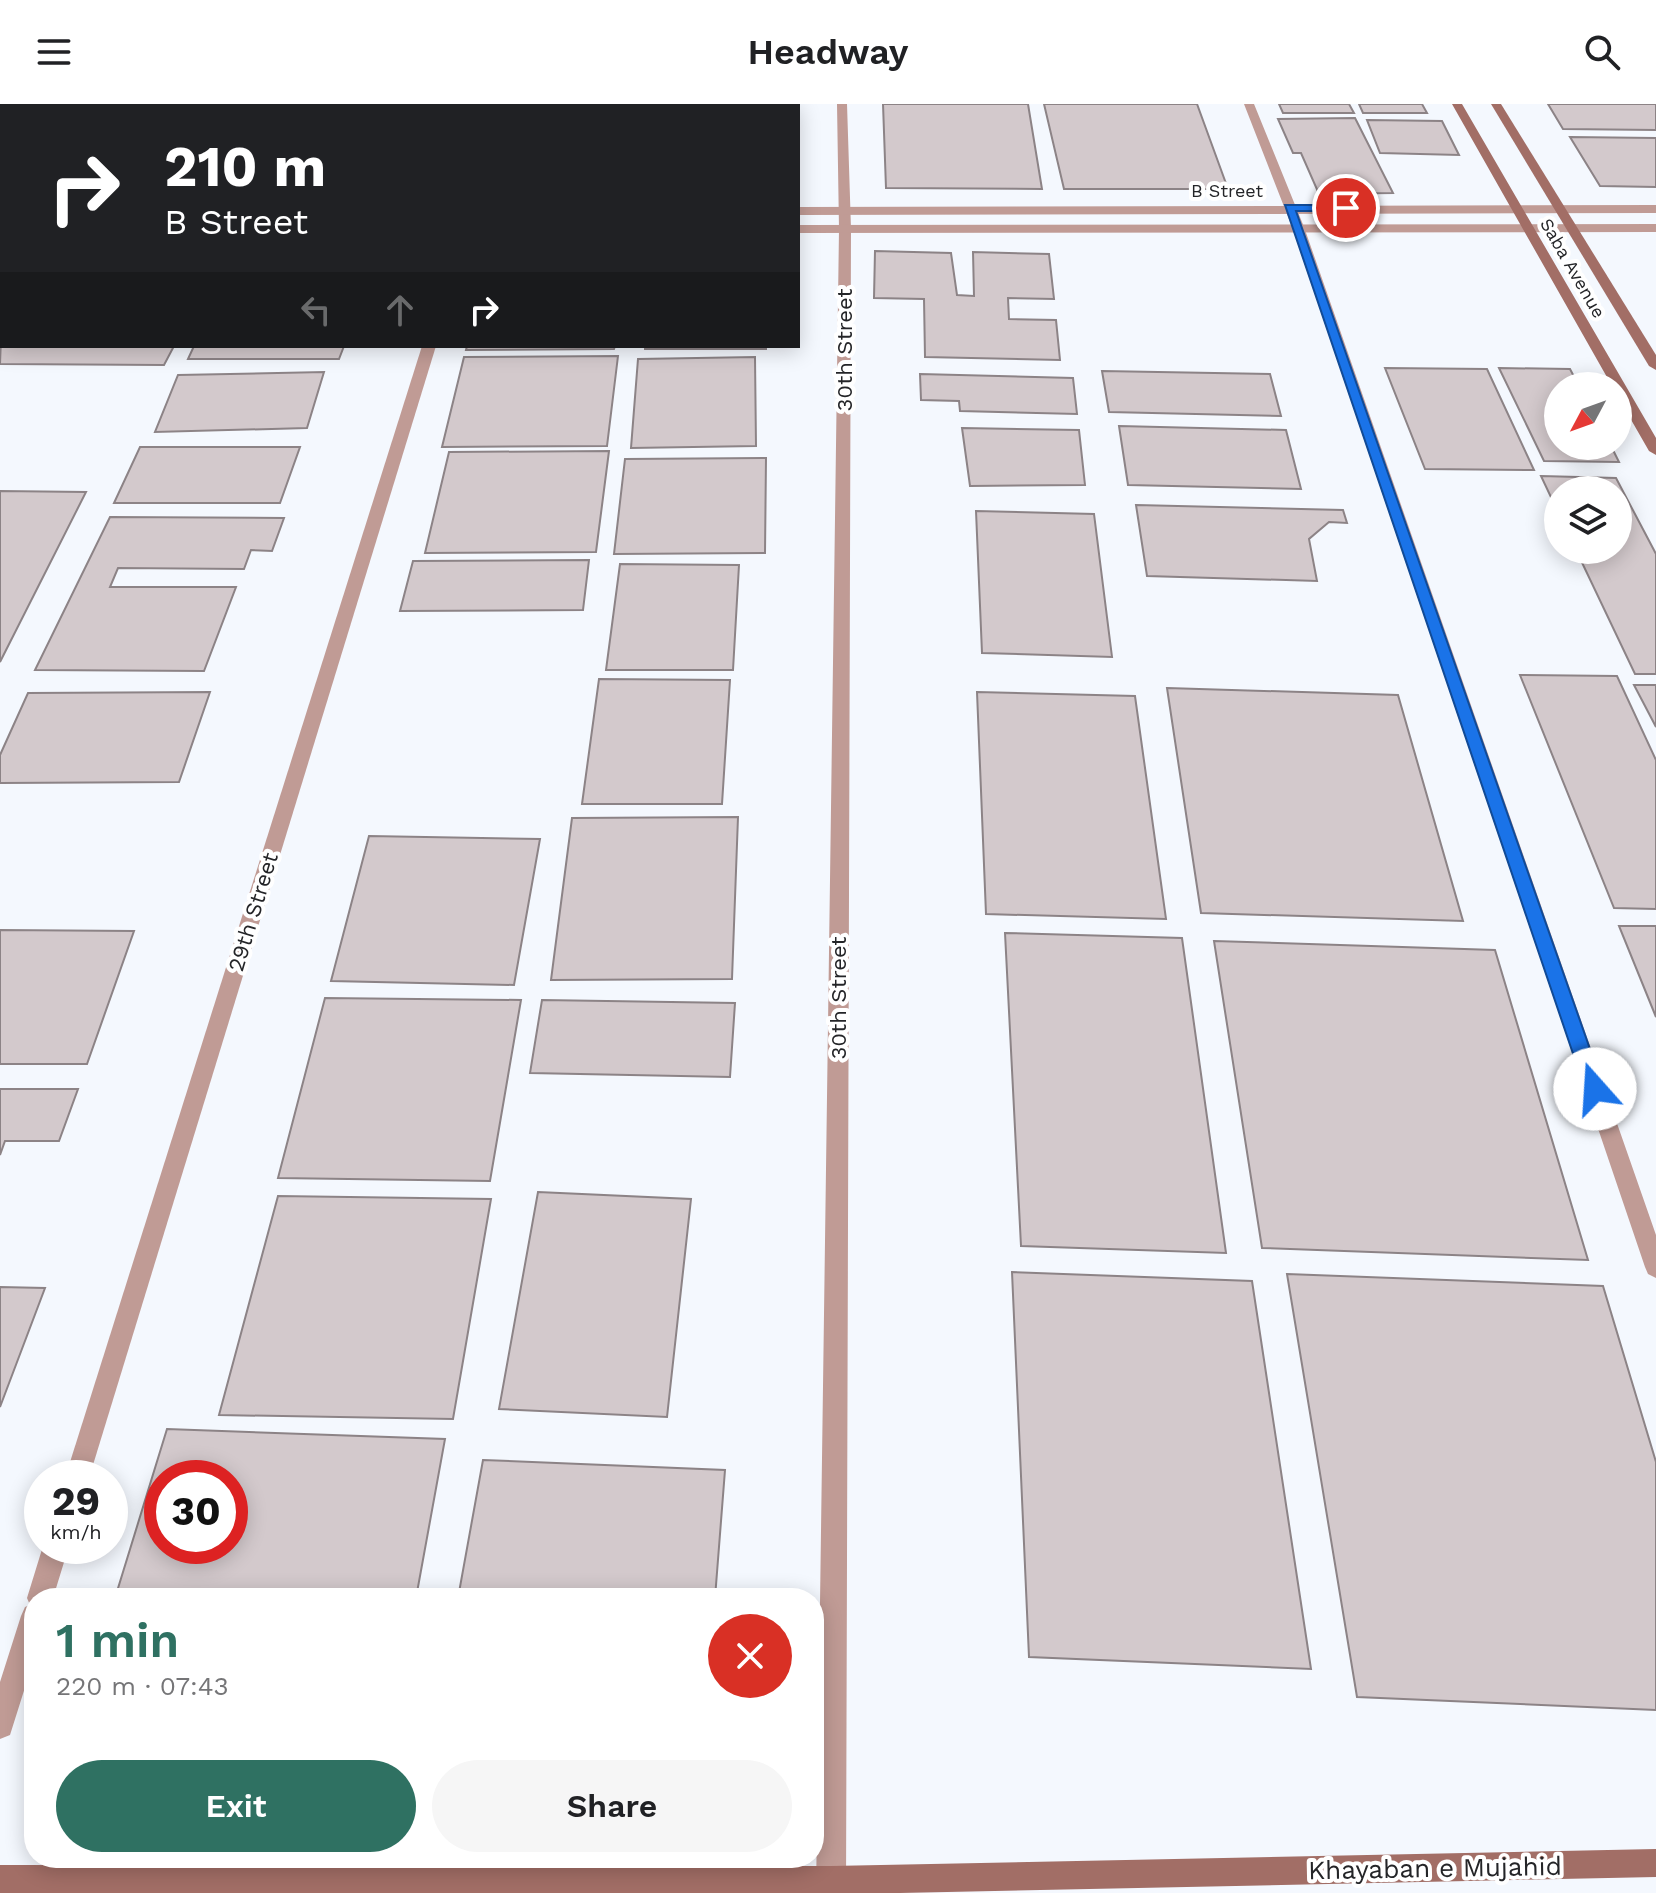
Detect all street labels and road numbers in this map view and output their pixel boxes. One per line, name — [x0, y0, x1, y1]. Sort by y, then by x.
street label: B Street — [1191, 180, 1263, 201]
street label: Saba Avenue — [1536, 214, 1610, 322]
street label: 30th Street — [832, 288, 857, 412]
street label: 29th Street — [223, 850, 283, 974]
street label: 30th Street — [826, 936, 851, 1060]
street label: Khayaban e Mujahid — [1308, 1851, 1562, 1885]

